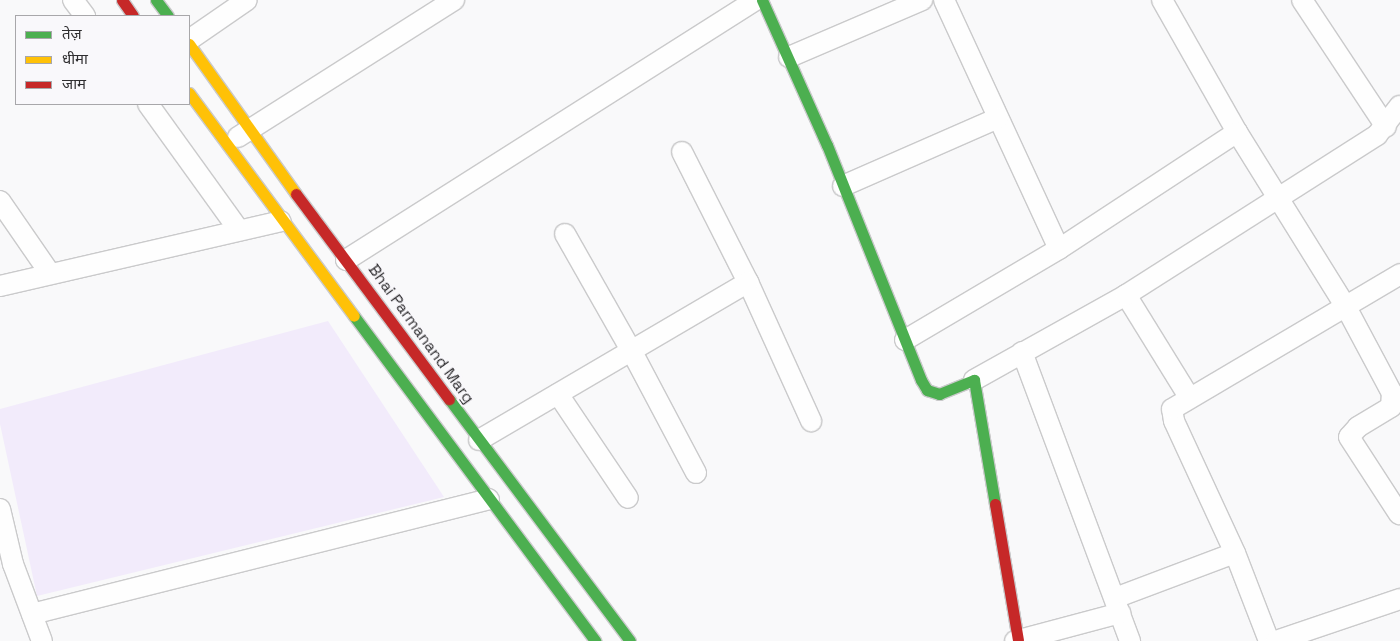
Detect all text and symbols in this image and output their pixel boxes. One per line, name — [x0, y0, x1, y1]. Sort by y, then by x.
legend — [15, 15, 190, 105]
text: तेज़ — [62, 24, 82, 43]
text: धीमा — [62, 49, 88, 68]
text: जाम — [62, 74, 86, 93]
street label: Bhai Parmanand Marg — [364, 261, 478, 407]

